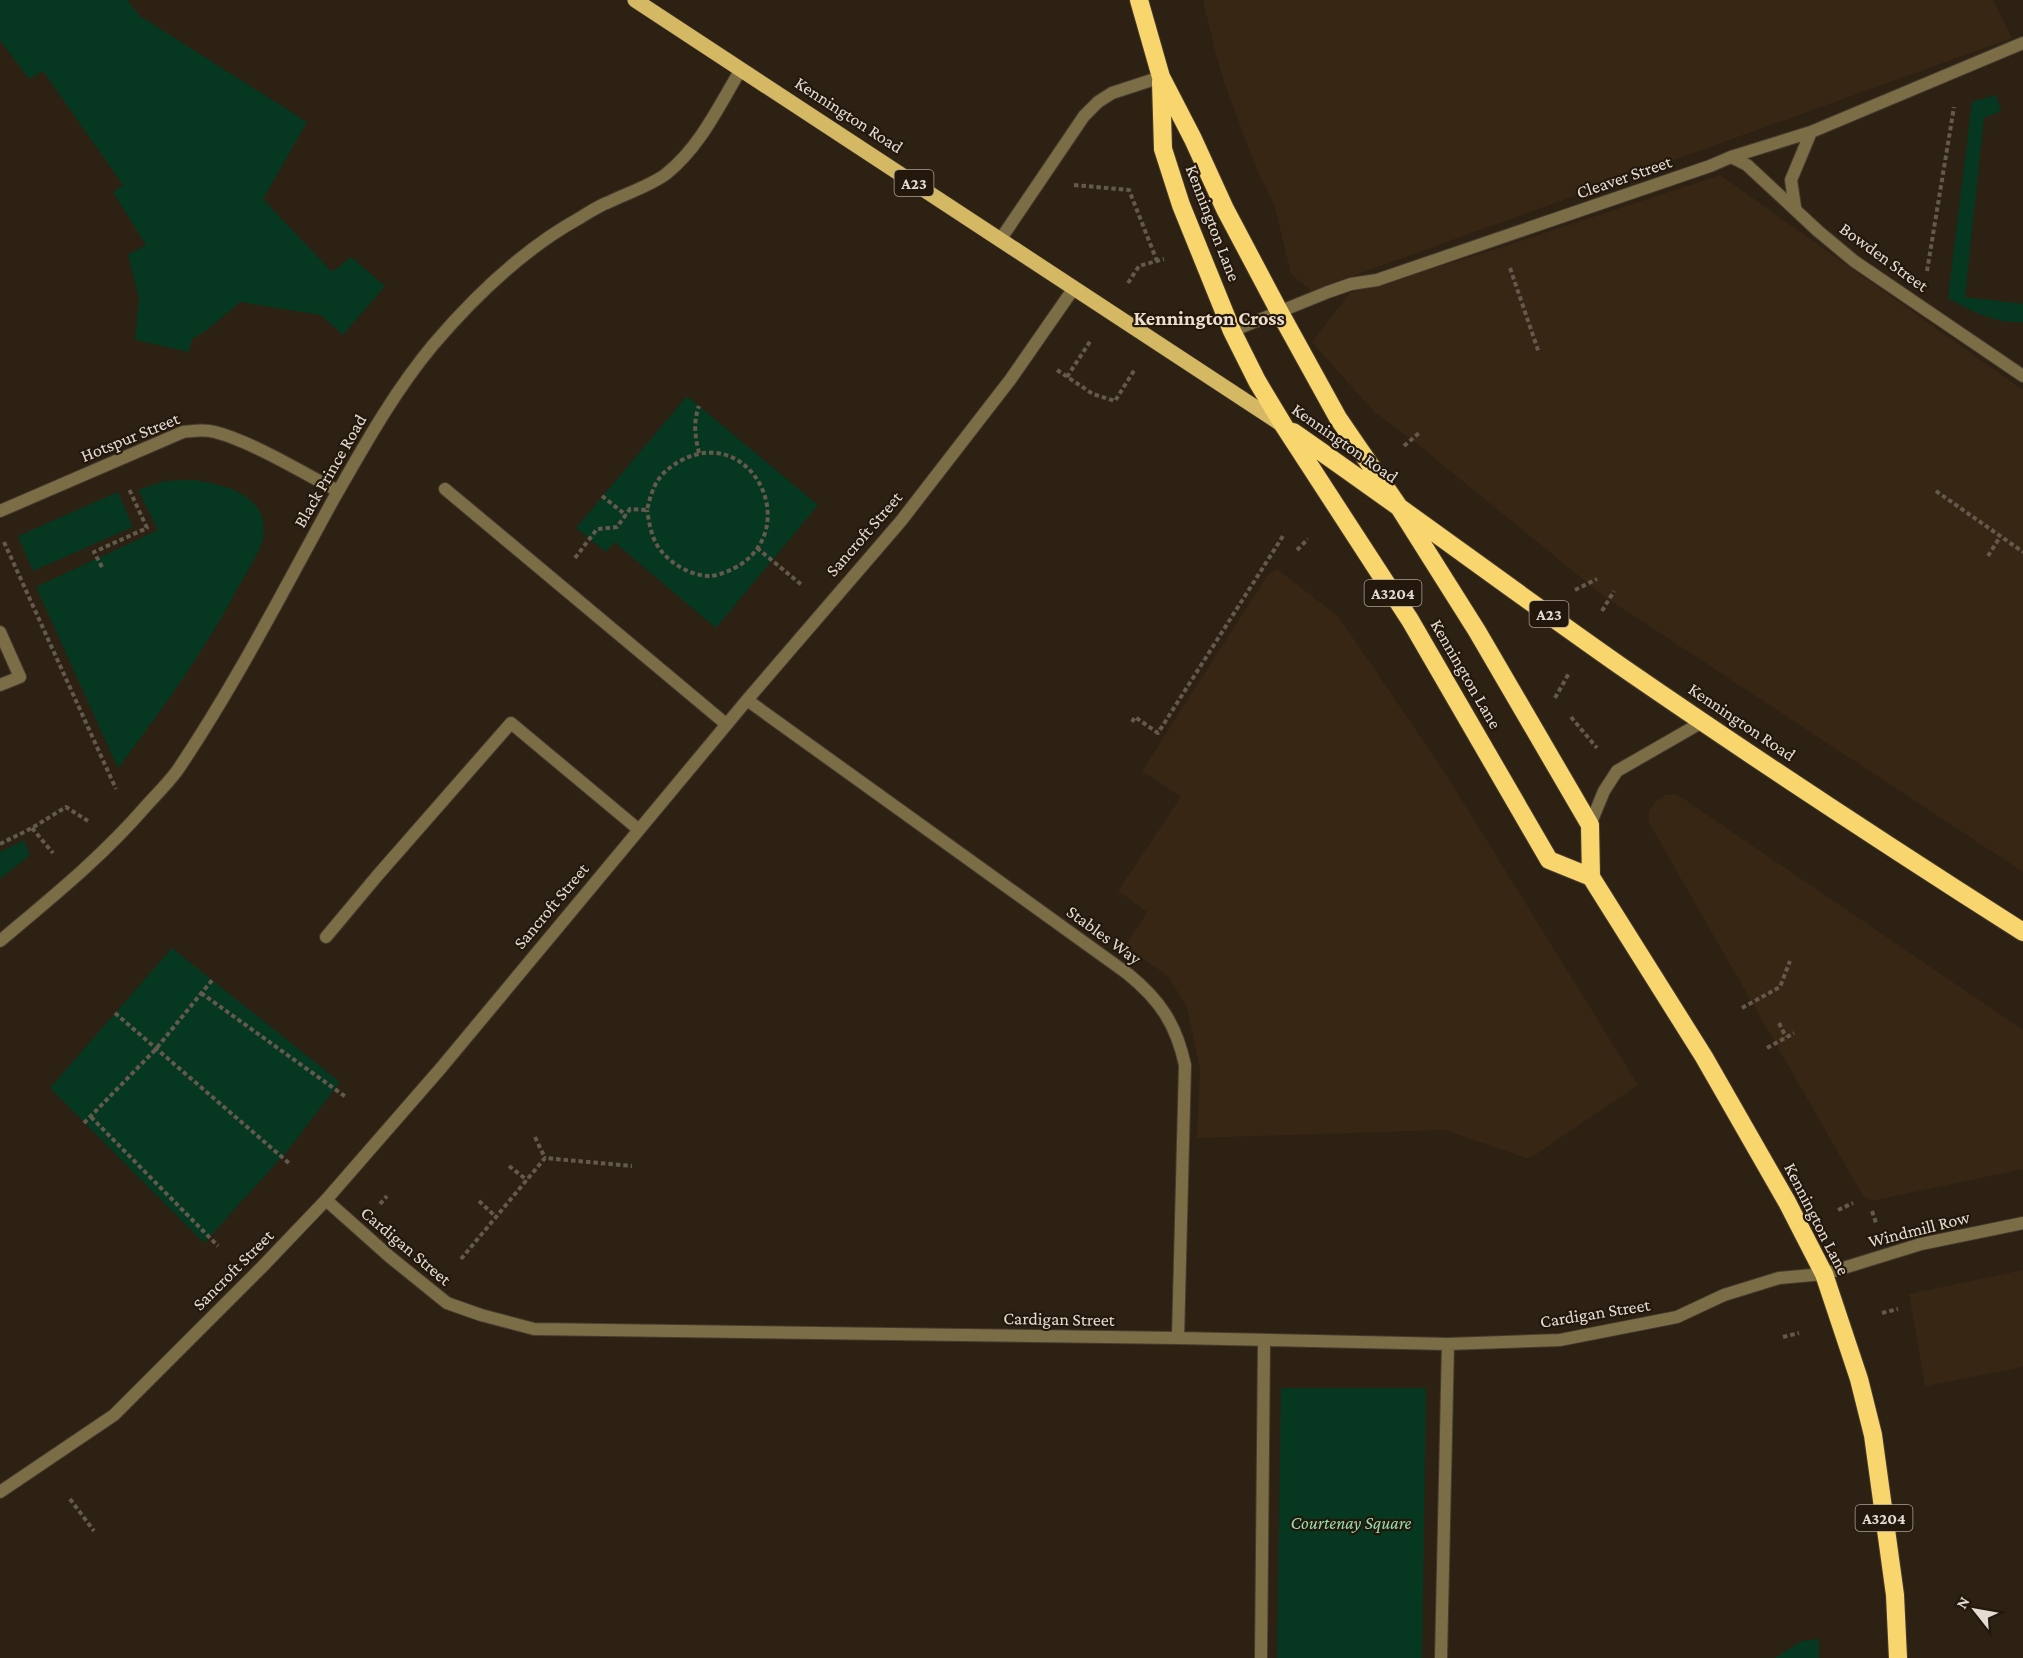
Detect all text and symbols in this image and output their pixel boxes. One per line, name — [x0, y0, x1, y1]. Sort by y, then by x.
street label: Kennington Road — [791, 73, 907, 158]
street label: Cleaver Street — [1574, 151, 1675, 203]
street label: Kennington Lane — [1182, 162, 1244, 284]
road number: A23 — [894, 170, 934, 196]
street label: Bowden Street — [1836, 218, 1933, 296]
district label: Kennington Cross — [1133, 307, 1285, 329]
street label: Kennington Road — [1288, 399, 1402, 487]
street label: Hotspur Street — [78, 408, 183, 466]
street label: Black Prince Road — [290, 410, 371, 531]
street label: Sancroft Street — [822, 487, 907, 580]
road number: A3204 — [1364, 580, 1422, 606]
road number: A23 — [1530, 601, 1568, 627]
street label: Kennington Lane — [1427, 616, 1505, 732]
street label: Kennington Road — [1685, 679, 1800, 765]
street label: Sancroft Street — [509, 858, 593, 953]
street label: Stables Way — [1063, 901, 1146, 969]
street label: Kennington Lane — [1780, 1160, 1854, 1278]
street label: Cardigan Street — [357, 1203, 456, 1290]
street label: Windmill Row — [1866, 1207, 1973, 1251]
street label: Sancroft Street — [189, 1225, 278, 1314]
street label: Cardigan Street — [1539, 1294, 1653, 1332]
street label: Cardigan Street — [1003, 1308, 1116, 1330]
road number: A3204 — [1856, 1505, 1912, 1531]
park label: Courtenay Square — [1291, 1513, 1412, 1533]
north arrow — [1945, 1580, 2005, 1640]
text: N — [1952, 1593, 1973, 1612]

